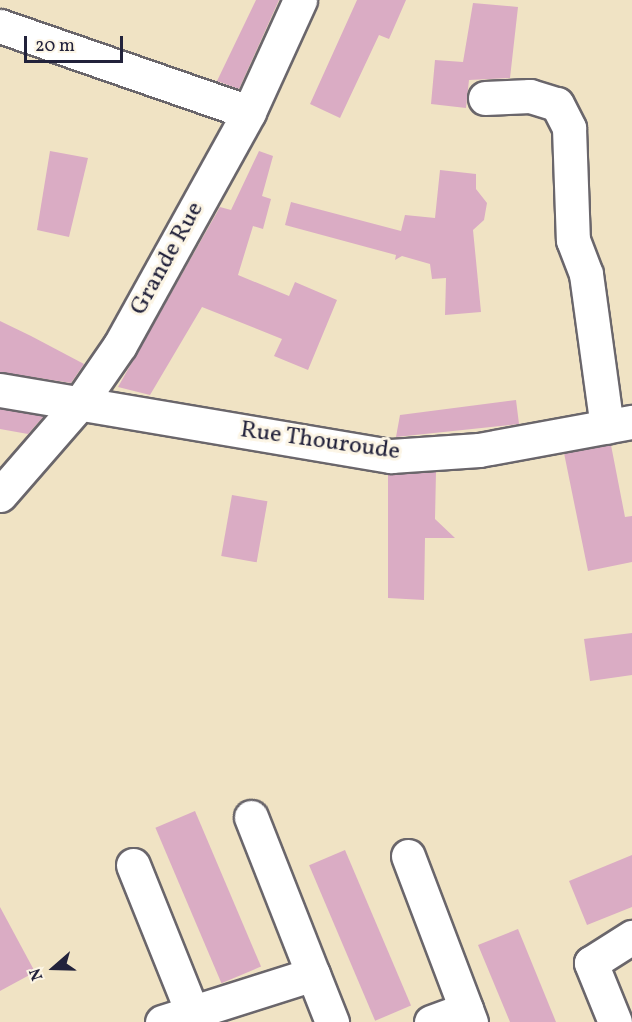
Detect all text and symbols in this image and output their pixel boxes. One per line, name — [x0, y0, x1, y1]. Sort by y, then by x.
scale bar — [27, 24, 126, 62]
text: 20 m — [35, 34, 75, 59]
street label: Grande Rue — [125, 197, 211, 321]
street label: Rue Thouroude — [238, 416, 402, 468]
north arrow — [24, 938, 84, 998]
text: N — [25, 965, 49, 983]

